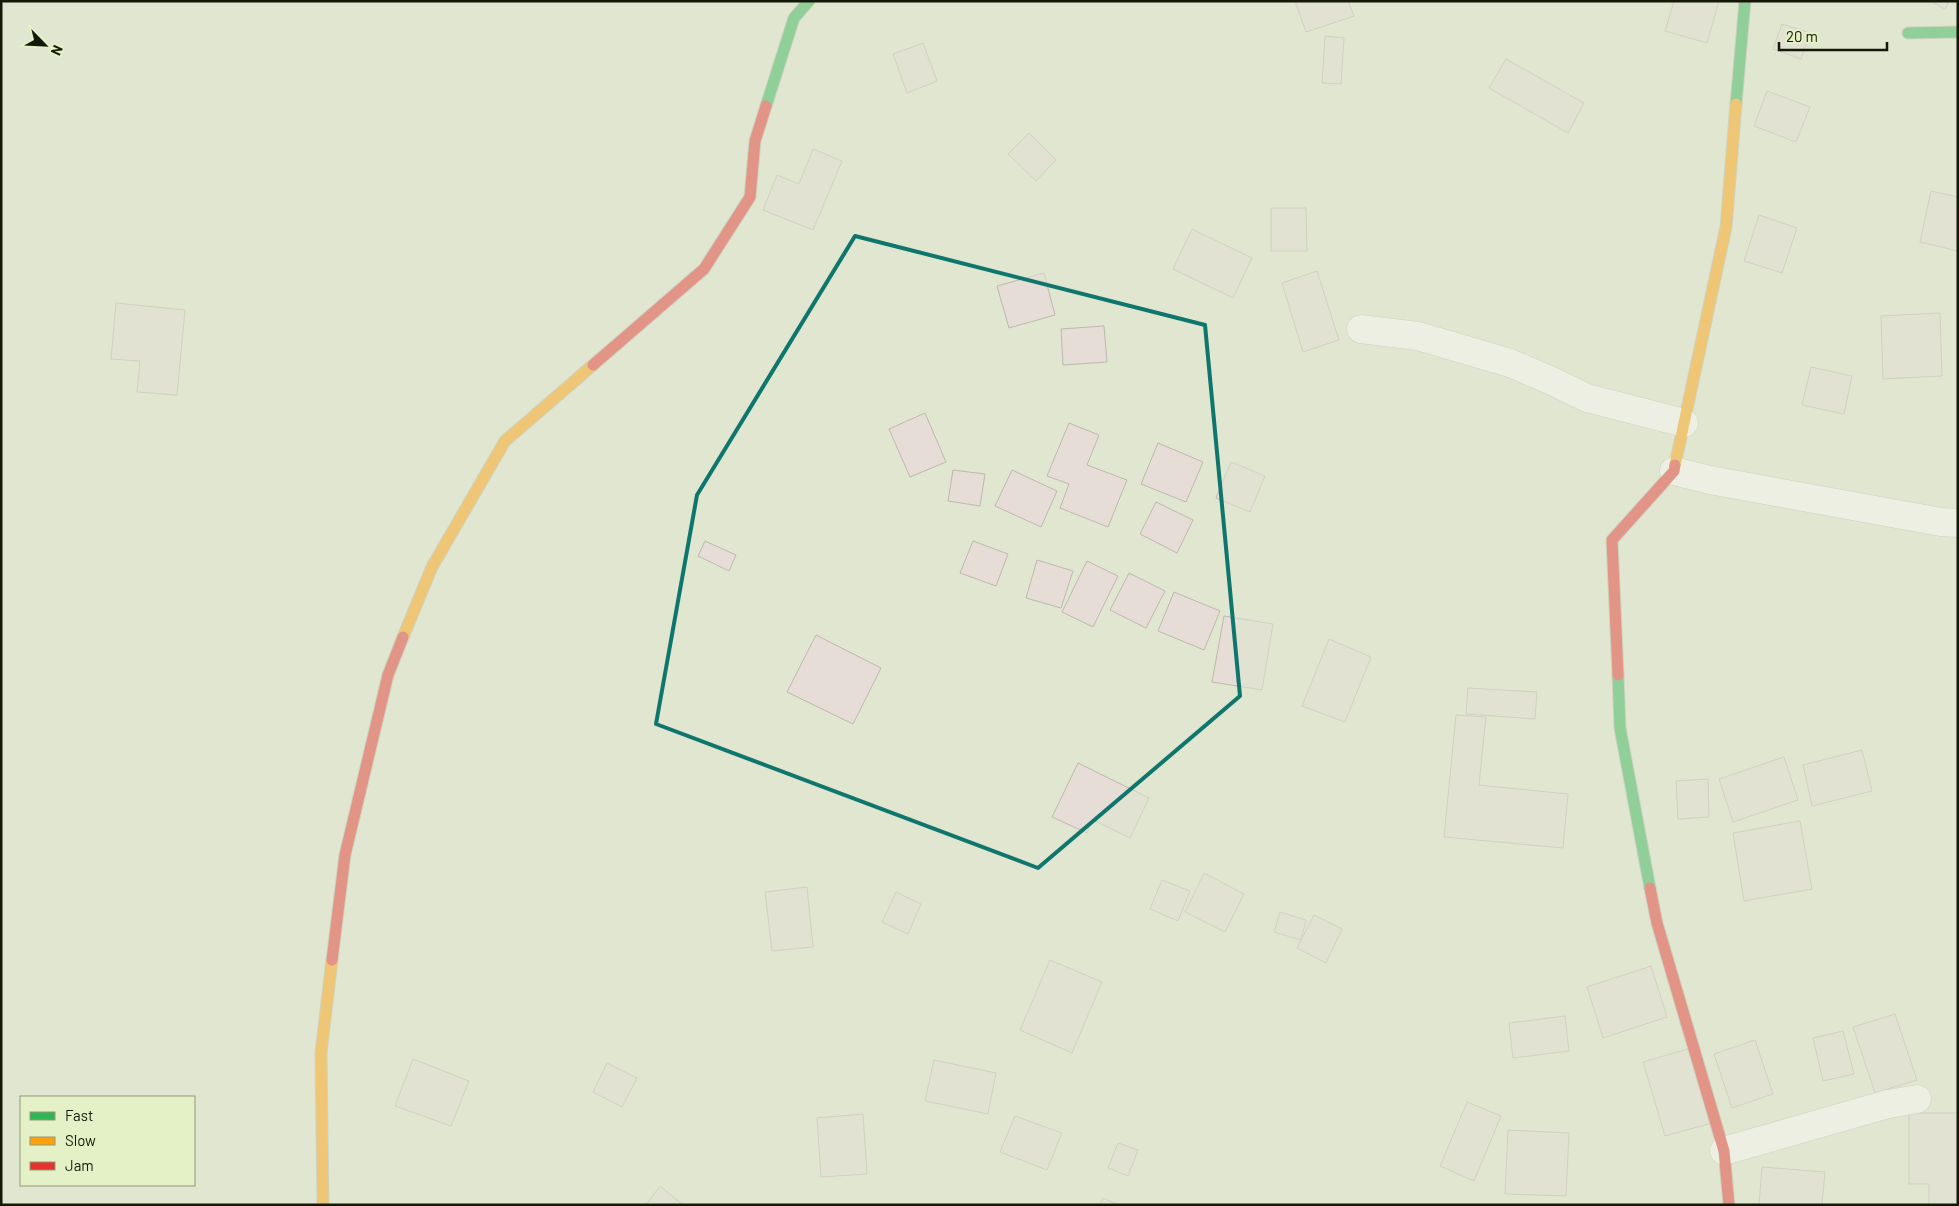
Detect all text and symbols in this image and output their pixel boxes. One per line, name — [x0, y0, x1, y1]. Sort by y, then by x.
north arrow — [20, 20, 70, 70]
scale bar — [1779, 20, 1886, 52]
text: 20 m — [1786, 27, 1818, 45]
text: N — [48, 43, 67, 58]
legend — [20, 1096, 195, 1186]
text: Fast — [65, 1106, 93, 1124]
text: Slow — [65, 1131, 96, 1149]
text: Jam — [65, 1156, 94, 1174]

